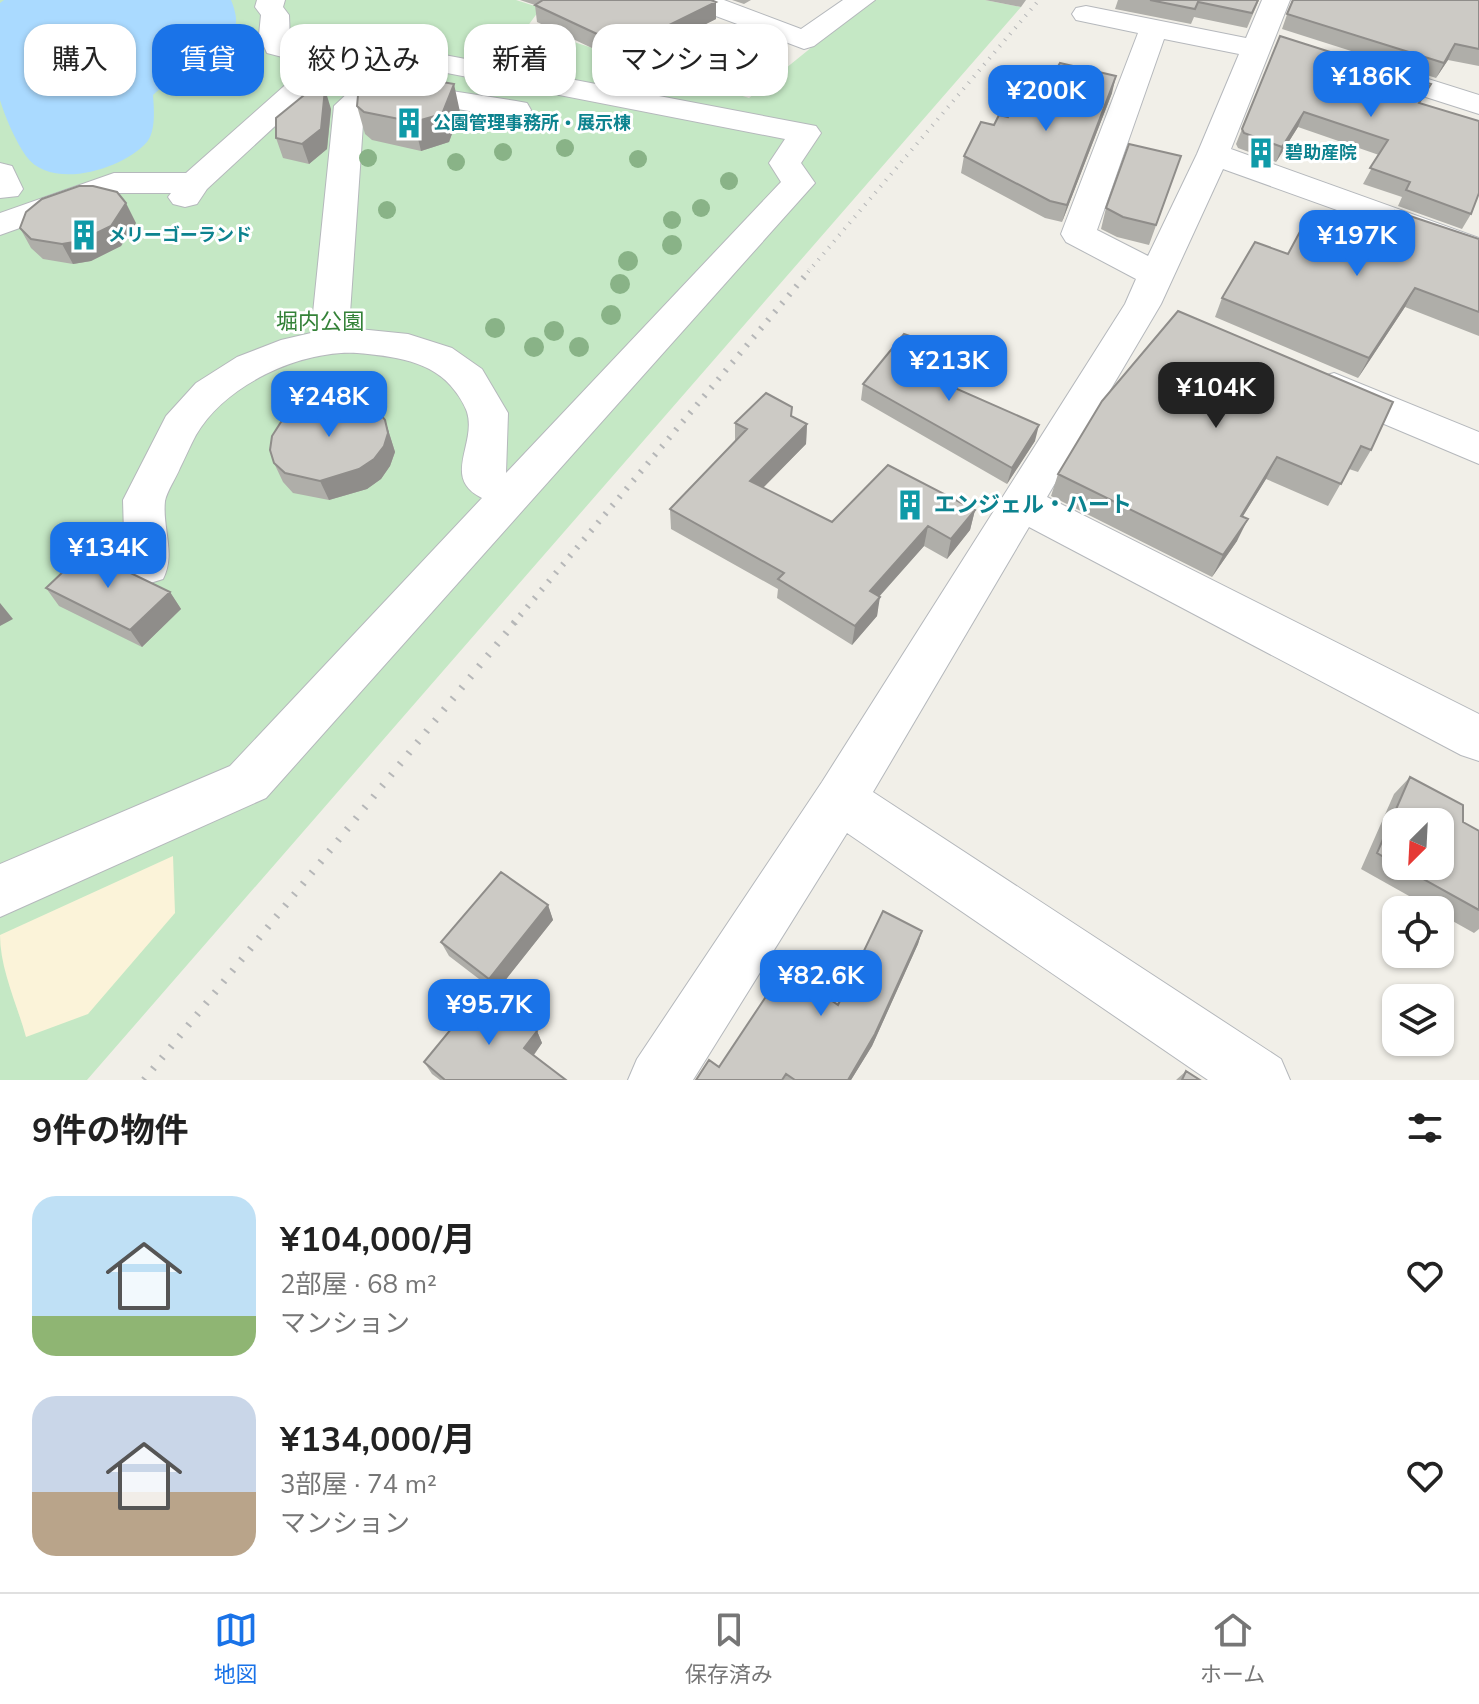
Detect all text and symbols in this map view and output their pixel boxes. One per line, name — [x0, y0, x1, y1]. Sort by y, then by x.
chip: 購入 — [24, 24, 136, 96]
chip: 賃貸 — [152, 24, 264, 96]
chip: 絞り込み — [280, 24, 448, 96]
chip: 新着 — [464, 24, 576, 96]
chip: マンション — [592, 24, 788, 96]
pin: ¥186K — [1315, 51, 1427, 119]
text: ¥186K — [1331, 59, 1411, 94]
pin: ¥200K — [990, 65, 1102, 133]
text: ¥200K — [1006, 73, 1086, 108]
building icon: 公園管理事務所・展示棟 — [392, 106, 426, 140]
place label: 公園管理事務所・展示棟 — [433, 111, 631, 135]
building icon: 碧助産院 — [1244, 136, 1278, 170]
place label: 碧助産院 — [1285, 141, 1357, 165]
pin: ¥197K — [1301, 210, 1413, 278]
building icon: メリーゴーランド — [67, 218, 101, 252]
text: ¥197K — [1317, 218, 1397, 253]
place label: メリーゴーランド — [108, 223, 252, 247]
park label: 堀内公園 — [276, 307, 364, 337]
pin: ¥213K — [893, 335, 1005, 403]
text: ¥213K — [909, 343, 989, 378]
pin: ¥104K — [1160, 362, 1272, 430]
text: ¥104K — [1176, 370, 1256, 405]
pin: ¥248K — [273, 371, 385, 439]
text: ¥248K — [289, 379, 369, 414]
building icon: エンジェル・ハート — [893, 488, 927, 522]
place label: エンジェル・ハート — [934, 490, 1132, 520]
pin: ¥134K — [52, 522, 164, 590]
text: ¥134K — [68, 530, 148, 565]
north arrow — [1382, 808, 1454, 880]
map controls — [1382, 808, 1454, 1056]
button: locate — [1382, 896, 1454, 968]
pin: ¥82.6K — [756, 950, 886, 1018]
text: ¥82.6K — [778, 958, 864, 993]
pin: ¥95.7K — [424, 979, 554, 1047]
button: layers — [1382, 984, 1454, 1056]
text: ¥95.7K — [446, 987, 532, 1022]
icon: filters — [1403, 1106, 1447, 1150]
text: 9件の物件 — [32, 1108, 188, 1154]
text: ¥104,000/月 — [280, 1217, 476, 1263]
icon: home — [96, 1228, 192, 1324]
icon: heart — [1403, 1254, 1447, 1298]
text: 2部屋 · 68 m² — [280, 1267, 437, 1302]
text: マンション — [280, 1306, 410, 1341]
text: ¥134,000/月 — [280, 1417, 476, 1463]
icon: home — [96, 1428, 192, 1524]
icon: heart — [1403, 1454, 1447, 1498]
text: 3部屋 · 74 m² — [280, 1467, 437, 1502]
text: マンション — [280, 1506, 410, 1541]
tab: 地図 — [214, 1608, 258, 1690]
tab: 保存済み — [685, 1608, 773, 1690]
tab: ホーム — [1200, 1608, 1265, 1690]

